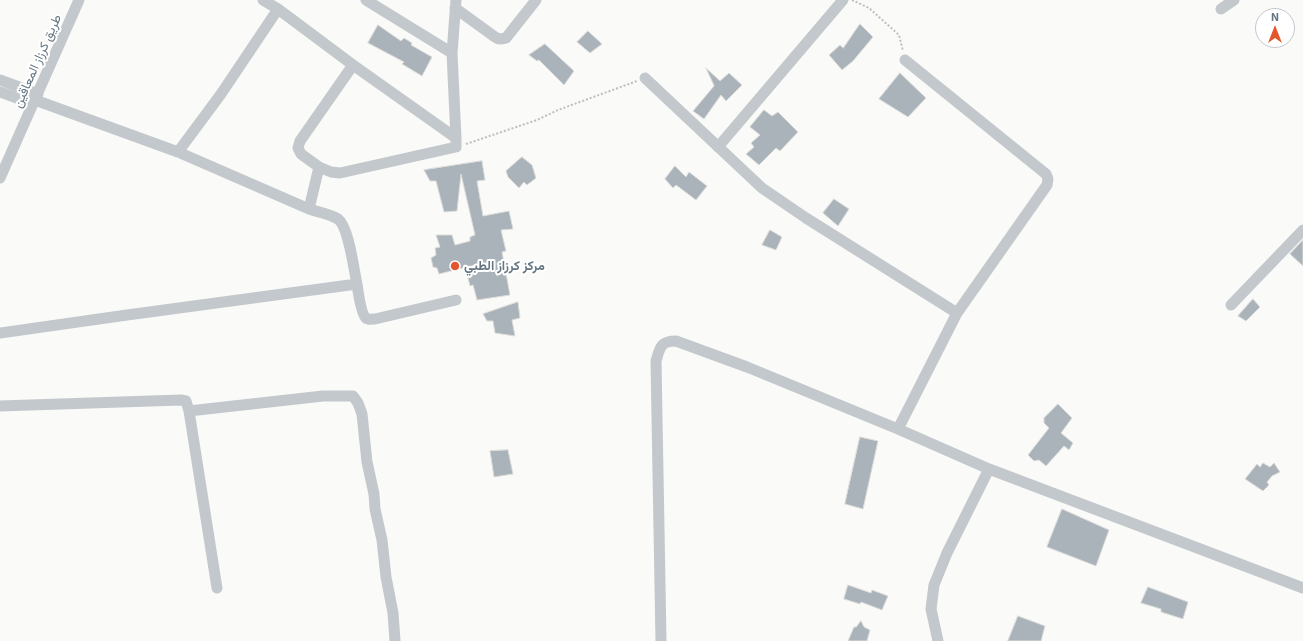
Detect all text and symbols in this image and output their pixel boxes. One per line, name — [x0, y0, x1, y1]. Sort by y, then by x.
north arrow — [1255, 8, 1295, 48]
text: N — [1271, 10, 1279, 23]
street label: طريق كرزاز المعاقين — [9, 12, 65, 110]
place label: مركز كرزاز الطبي — [464, 258, 545, 274]
marker: مركز كرزاز الطبي — [449, 260, 461, 272]

